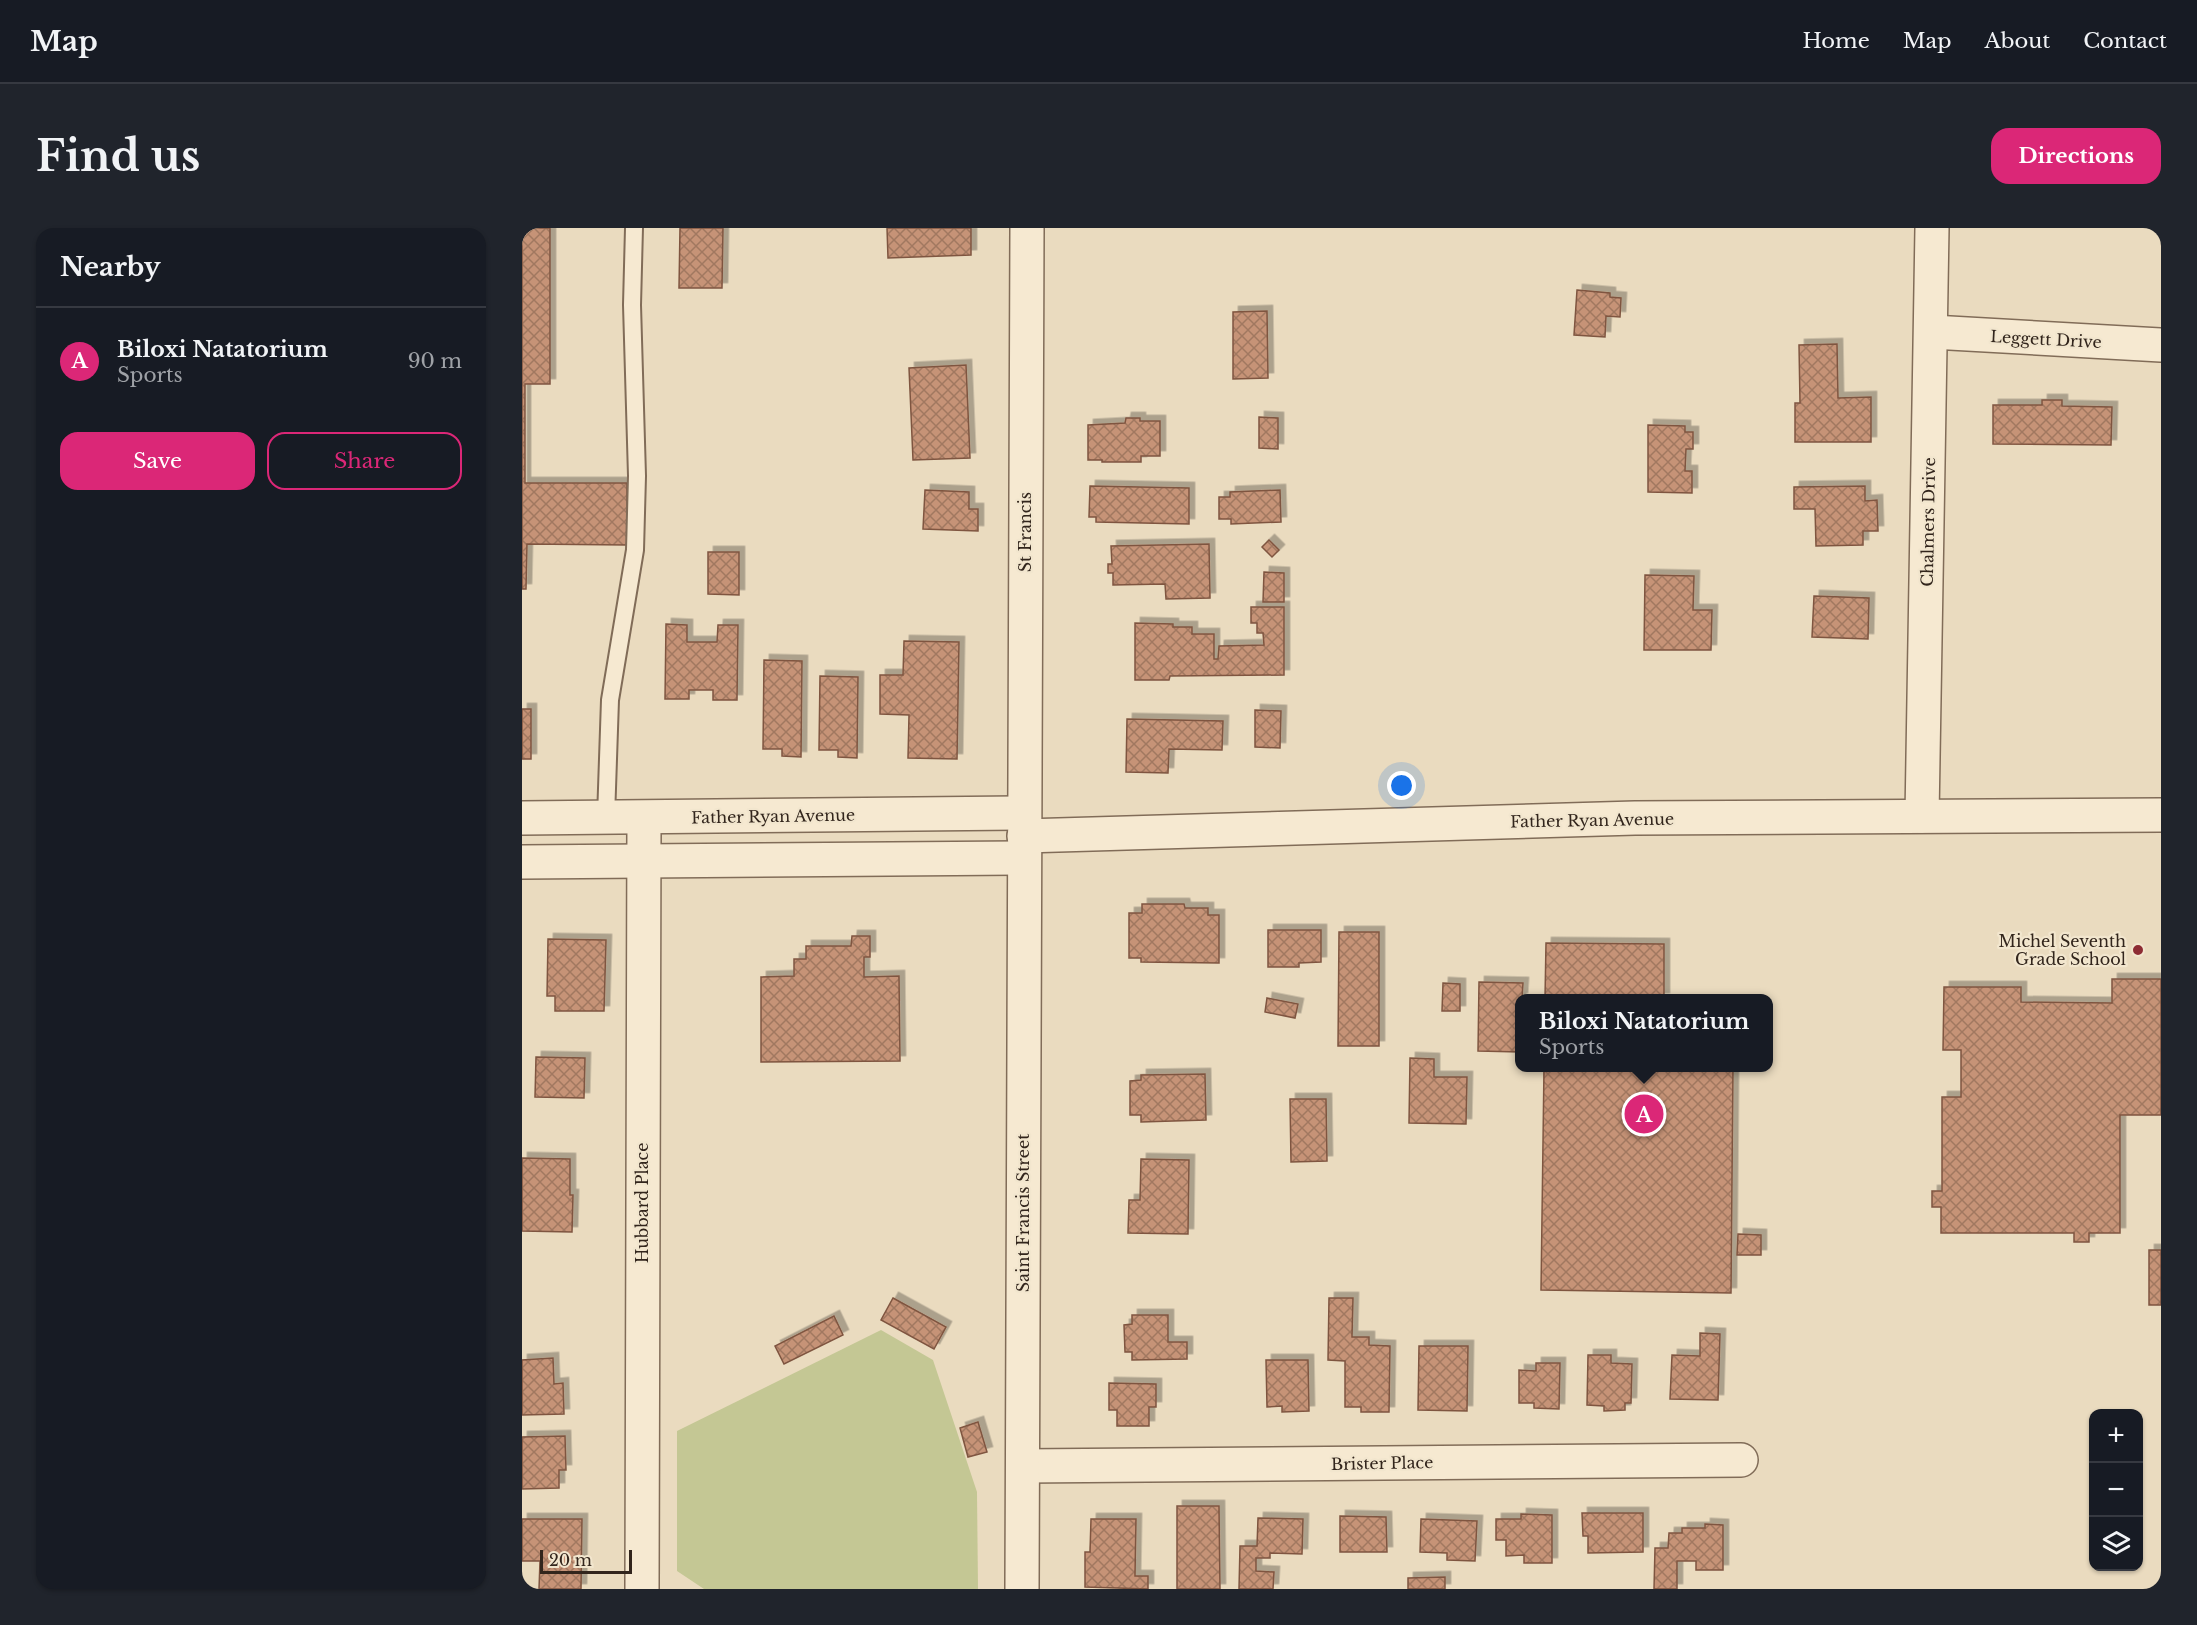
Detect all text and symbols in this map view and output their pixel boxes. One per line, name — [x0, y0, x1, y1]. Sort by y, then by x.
text: Map — [30, 24, 98, 59]
text: Home — [1803, 28, 1870, 54]
text: Map — [1903, 28, 1951, 54]
text: About — [1984, 28, 2050, 54]
text: Contact — [2083, 28, 2167, 54]
button: Directions — [1991, 128, 2161, 184]
text: Find us — [36, 130, 200, 182]
text: Nearby — [60, 251, 161, 283]
street label: Leggett Drive — [1990, 326, 2102, 352]
text: Biloxi Natatorium — [117, 336, 328, 363]
text: A — [71, 349, 88, 373]
text: 90 m — [408, 349, 462, 373]
text: Sports — [117, 363, 183, 387]
button: Save — [60, 432, 255, 490]
button: Share — [267, 432, 462, 490]
street label: Chalmers Drive — [1917, 457, 1939, 587]
street label: St Francis — [1015, 492, 1035, 572]
your location — [1387, 771, 1416, 800]
street label: Father Ryan Avenue — [691, 805, 855, 827]
street label: Father Ryan Avenue — [1510, 809, 1674, 831]
place label: Michel Seventh Grade School — [1999, 931, 2126, 969]
marker: Michel Seventh Grade School — [2131, 943, 2145, 957]
popup — [1515, 994, 1773, 1072]
text: Biloxi Natatorium — [1539, 1008, 1749, 1035]
text: Sports — [1539, 1035, 1604, 1059]
pin: A — [1624, 1092, 1664, 1136]
street label: Saint Francis Street — [1013, 1134, 1033, 1292]
street label: Hubbard Place — [632, 1143, 652, 1263]
map controls — [2089, 1409, 2143, 1571]
button: + — [2089, 1409, 2143, 1463]
street label: Brister Place — [1331, 1452, 1433, 1474]
button: − — [2089, 1463, 2143, 1517]
button: layers — [2089, 1517, 2143, 1571]
scale bar — [540, 1547, 632, 1574]
text: 20 m — [549, 1550, 592, 1570]

